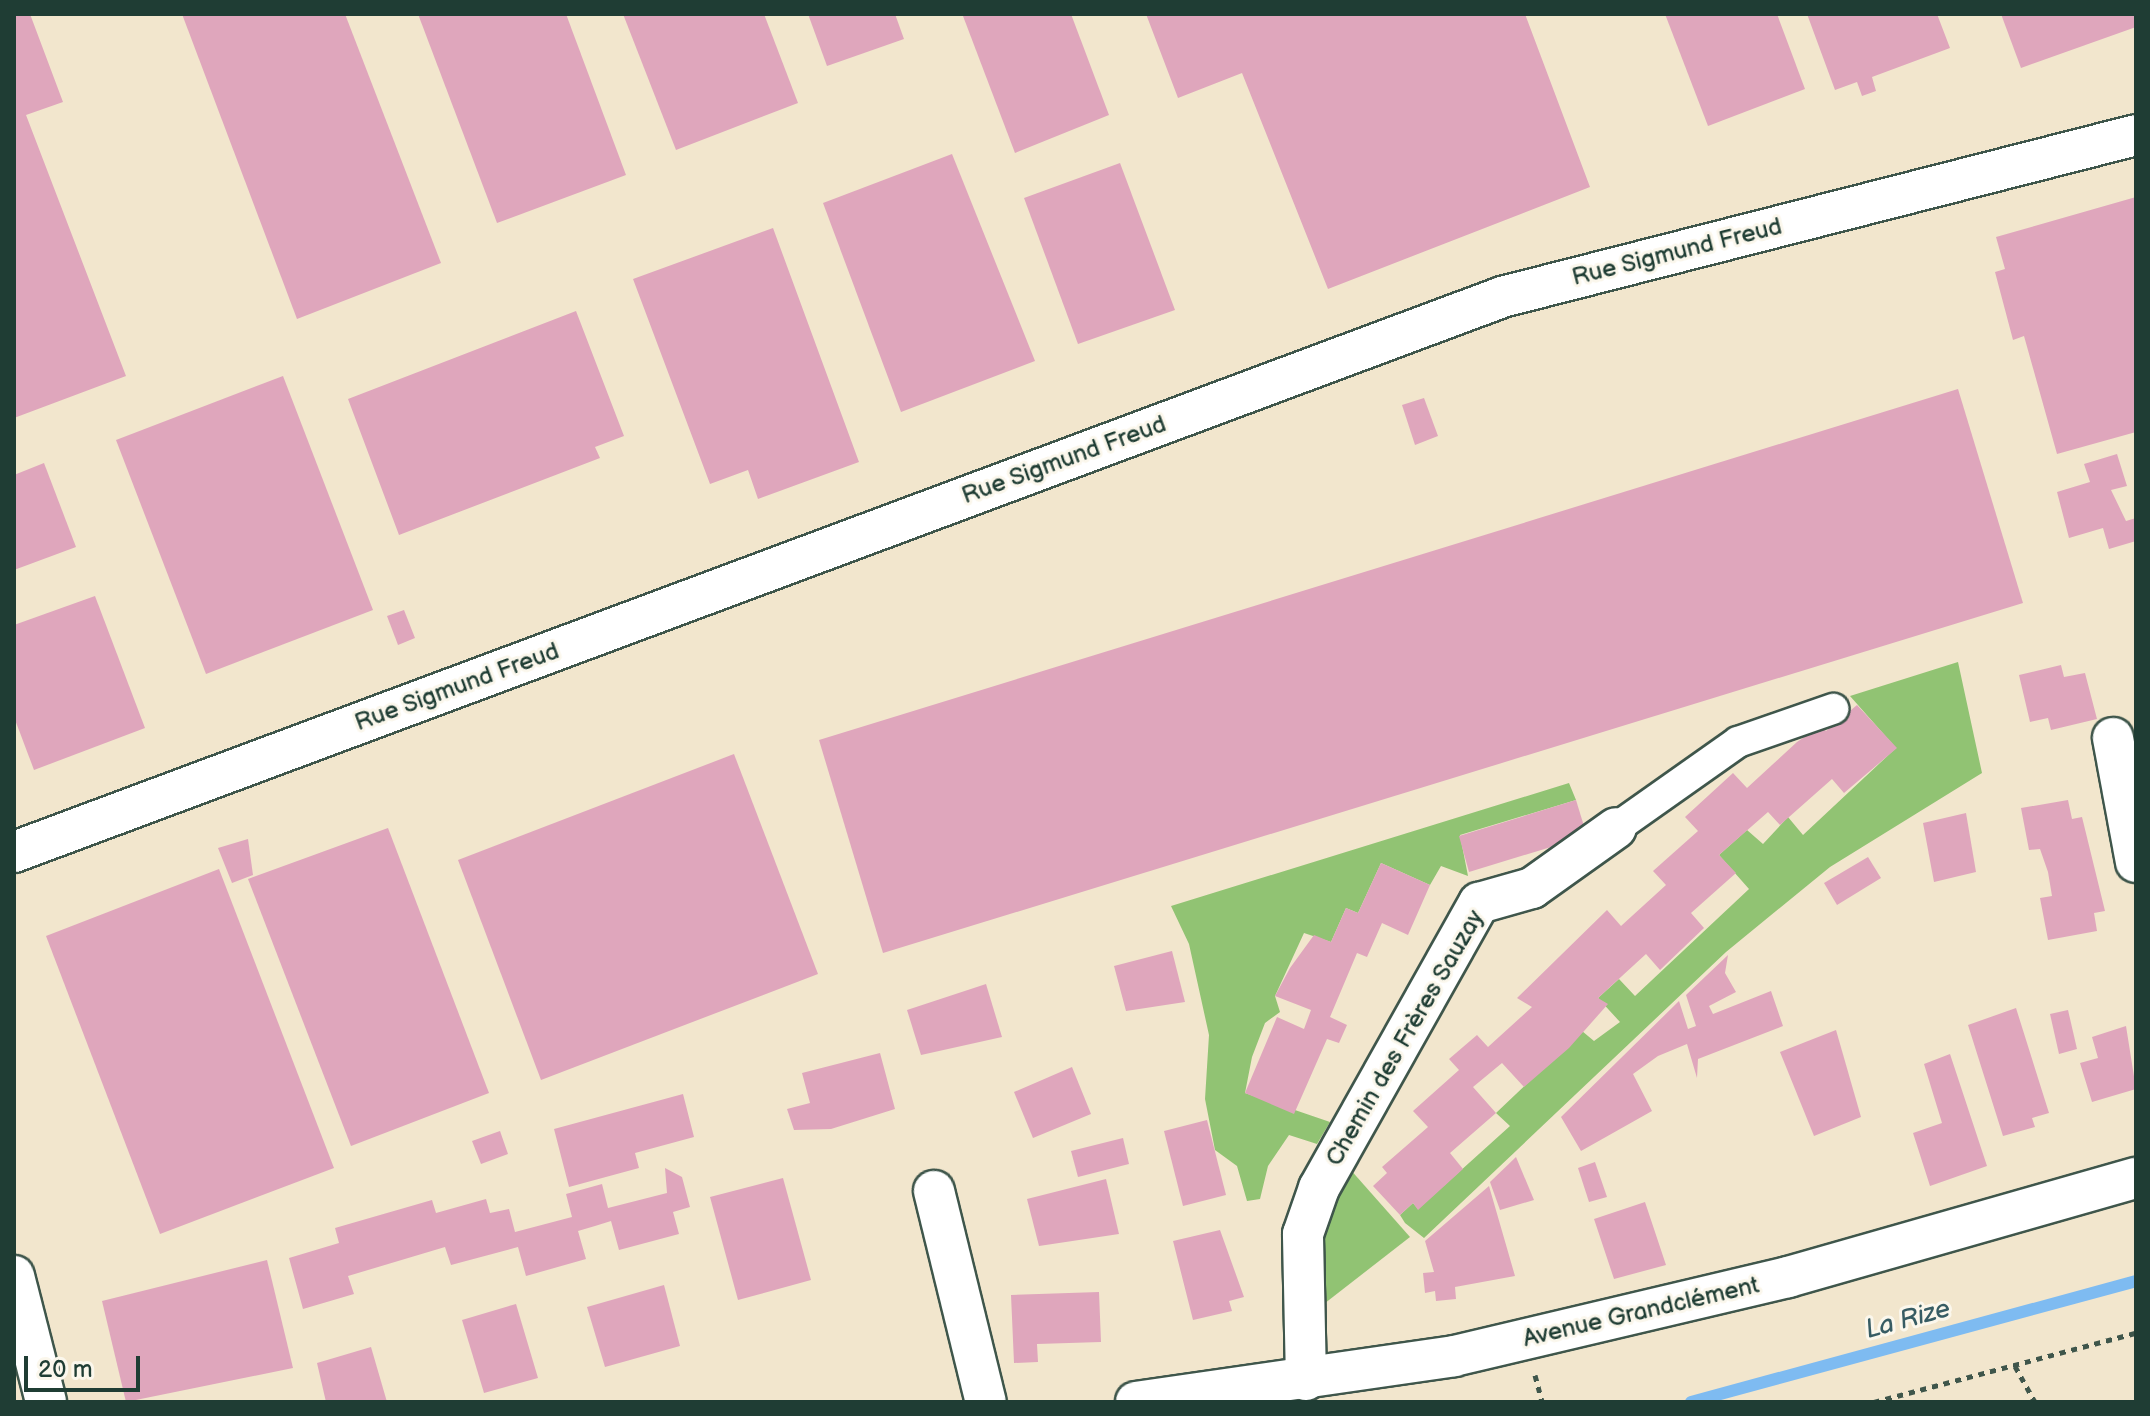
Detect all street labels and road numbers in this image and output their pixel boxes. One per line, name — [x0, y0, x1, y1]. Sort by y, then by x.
street label: Rue Sigmund Freud — [1569, 212, 1785, 292]
street label: Rue Sigmund Freud — [958, 410, 1170, 510]
street label: Rue Sigmund Freud — [351, 637, 563, 737]
street label: Chemin des Frères Sauzay — [1320, 905, 1490, 1171]
street label: Avenue Grandclément — [1520, 1271, 1762, 1353]

